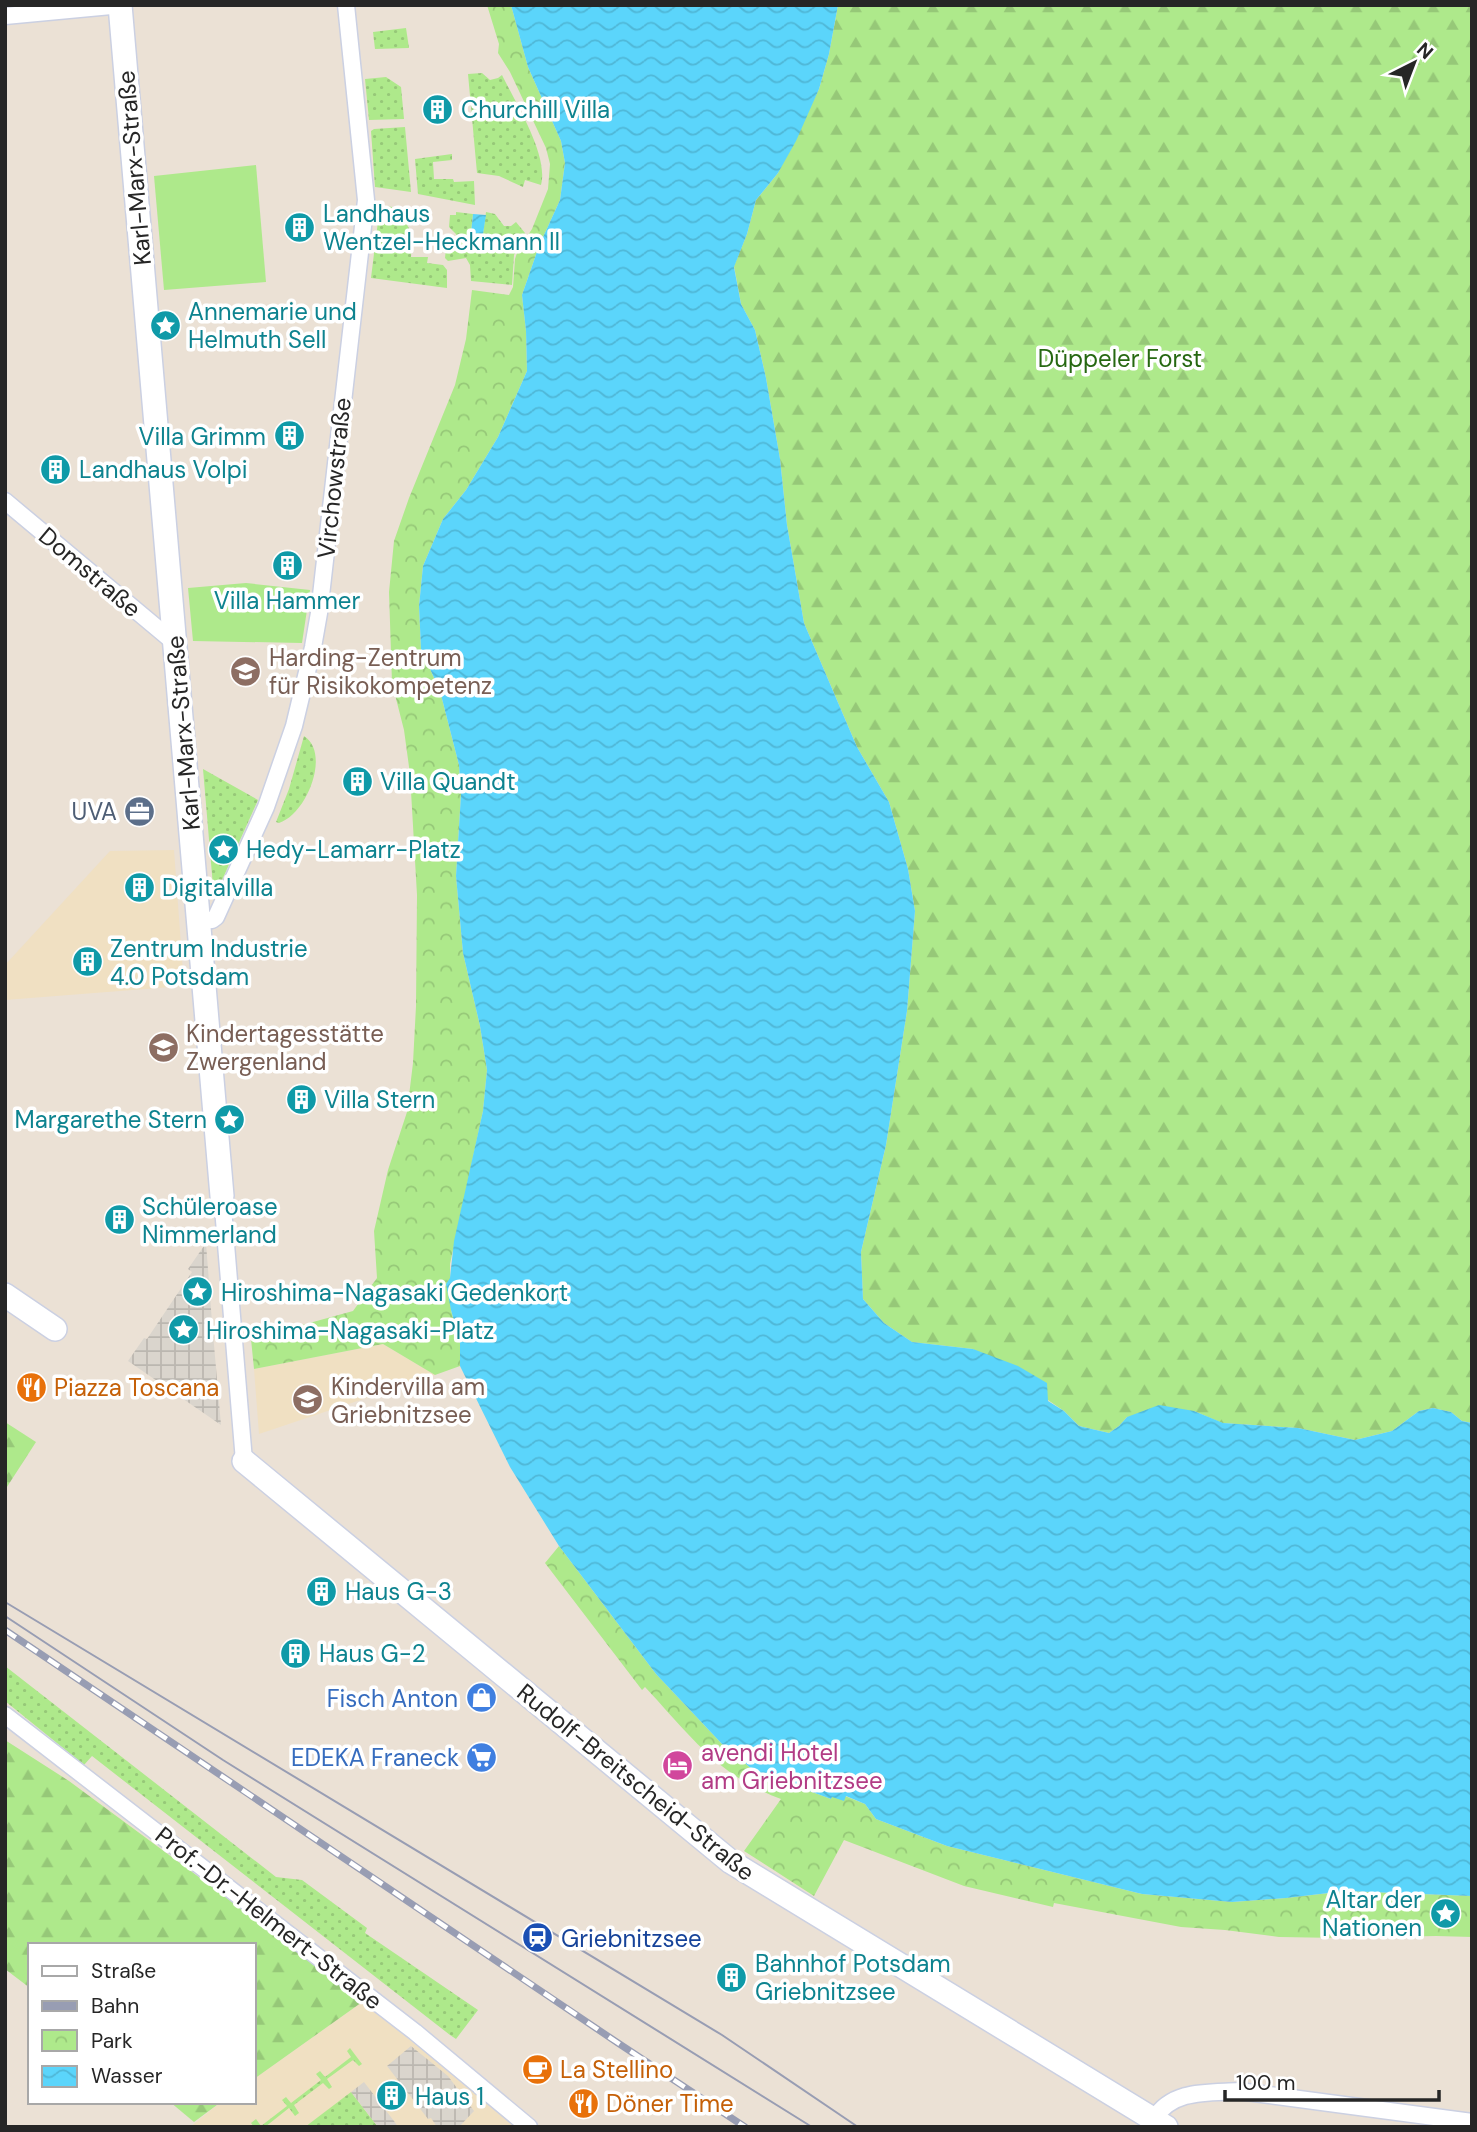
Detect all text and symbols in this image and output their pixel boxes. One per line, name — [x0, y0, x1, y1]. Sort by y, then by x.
north arrow — [1379, 28, 1449, 98]
text: N — [1412, 37, 1439, 65]
street label: Karl-Marx-Straße — [110, 69, 158, 267]
building icon: Churchill Villa — [421, 92, 455, 126]
place label: Churchill Villa — [461, 94, 610, 125]
place label: Landhaus Wentzel-Heckmann II — [323, 198, 560, 257]
building icon: Landhaus Wentzel-Heckmann II — [283, 210, 317, 244]
place label: Annemarie und Helmuth Sell — [188, 296, 357, 355]
place icon: Annemarie und Helmuth Sell — [148, 308, 182, 342]
park label: Düppeler Forst — [1038, 343, 1202, 374]
street label: Virchowstraße — [310, 396, 358, 560]
building icon: Villa Grimm — [272, 419, 306, 453]
place label: Villa Grimm — [138, 421, 266, 452]
building icon: Landhaus Volpi — [39, 452, 73, 486]
place label: Landhaus Volpi — [79, 454, 247, 485]
street label: Domstraße — [32, 520, 148, 624]
building icon: Villa Hammer — [270, 549, 304, 583]
place label: Villa Hammer — [214, 585, 360, 616]
street label: Karl-Marx-Straße — [159, 634, 207, 832]
place label: Harding-Zentrum für Risikokompetenz — [269, 642, 492, 701]
school or university icon: Harding-Zentrum für Risikokompetenz — [229, 654, 263, 688]
building icon: Villa Quandt — [340, 764, 374, 798]
place label: Villa Quandt — [380, 766, 516, 797]
office icon: UVA — [123, 794, 157, 828]
place label: UVA — [72, 796, 117, 827]
place icon: Hedy-Lamarr-Platz — [206, 832, 240, 866]
place label: Hedy-Lamarr-Platz — [246, 834, 461, 865]
building icon: Digitalvilla — [122, 870, 156, 904]
place label: Digitalvilla — [162, 872, 273, 903]
place label: Zentrum Industrie 4.0 Potsdam — [110, 933, 308, 992]
building icon: Zentrum Industrie 4.0 Potsdam — [70, 945, 104, 979]
place label: Kindertagesstätte Zwergenland — [186, 1018, 384, 1077]
school or university icon: Kindertagesstätte Zwergenland — [146, 1030, 180, 1064]
building icon: Villa Stern — [284, 1082, 318, 1116]
place label: Villa Stern — [324, 1084, 435, 1115]
place icon: Margarethe Stern — [213, 1102, 247, 1136]
place label: Margarethe Stern — [15, 1104, 207, 1135]
place label: Schüleroase Nimmerland — [142, 1191, 278, 1250]
building icon: Schüleroase Nimmerland — [102, 1203, 136, 1237]
place icon: Hiroshima-Nagasaki Gedenkort — [181, 1275, 215, 1309]
place label: Hiroshima-Nagasaki Gedenkort — [221, 1277, 568, 1308]
place icon: Hiroshima-Nagasaki-Platz — [166, 1313, 200, 1347]
place label: Hiroshima-Nagasaki-Platz — [206, 1315, 494, 1346]
restaurant icon: Piazza Toscana — [14, 1370, 48, 1404]
place label: Kindervilla am Griebnitzsee — [331, 1371, 485, 1430]
place label: Piazza Toscana — [54, 1372, 219, 1403]
school or university icon: Kindervilla am Griebnitzsee — [291, 1383, 325, 1417]
building icon: Haus G-3 — [305, 1574, 339, 1608]
place label: Haus G-3 — [345, 1576, 452, 1607]
building icon: Haus G-2 — [279, 1636, 313, 1670]
place label: Haus G-2 — [319, 1638, 426, 1669]
street label: Rudolf-Breitscheid-Straße — [511, 1677, 761, 1887]
shop icon: Fisch Anton — [464, 1681, 498, 1715]
place label: Fisch Anton — [327, 1683, 458, 1714]
place label: avendi Hotel am Griebnitzsee — [701, 1737, 883, 1796]
supermarket icon: EDEKA Franeck — [465, 1740, 499, 1774]
place label: EDEKA Franeck — [291, 1742, 459, 1773]
hotel icon: avendi Hotel am Griebnitzsee — [661, 1749, 695, 1783]
street label: Prof.-Dr.-Helmert-Straße — [149, 1820, 389, 2016]
place label: Altar der Nationen — [1322, 1884, 1422, 1943]
place icon: Altar der Nationen — [1428, 1896, 1462, 1930]
station icon: Griebnitzsee — [521, 1921, 555, 1955]
place label: Griebnitzsee — [561, 1923, 702, 1954]
legend — [28, 1943, 256, 2104]
place label: Bahnhof Potsdam Griebnitzsee — [755, 1948, 951, 2007]
text: Straße — [91, 1957, 156, 1985]
building icon: Bahnhof Potsdam Griebnitzsee — [715, 1960, 749, 1994]
text: Bahn — [91, 1992, 139, 2020]
text: Park — [91, 2027, 133, 2055]
cafe icon: La Stellino — [520, 2052, 554, 2086]
place label: La Stellino — [560, 2054, 673, 2085]
scale bar — [1225, 2058, 1438, 2102]
text: Wasser — [91, 2062, 163, 2090]
text: 100 m — [1236, 2069, 1296, 2097]
building icon: Haus 1 — [375, 2079, 409, 2113]
place label: Haus 1 — [415, 2081, 484, 2112]
restaurant icon: Döner Time — [566, 2086, 600, 2120]
place label: Döner Time — [606, 2088, 734, 2119]

